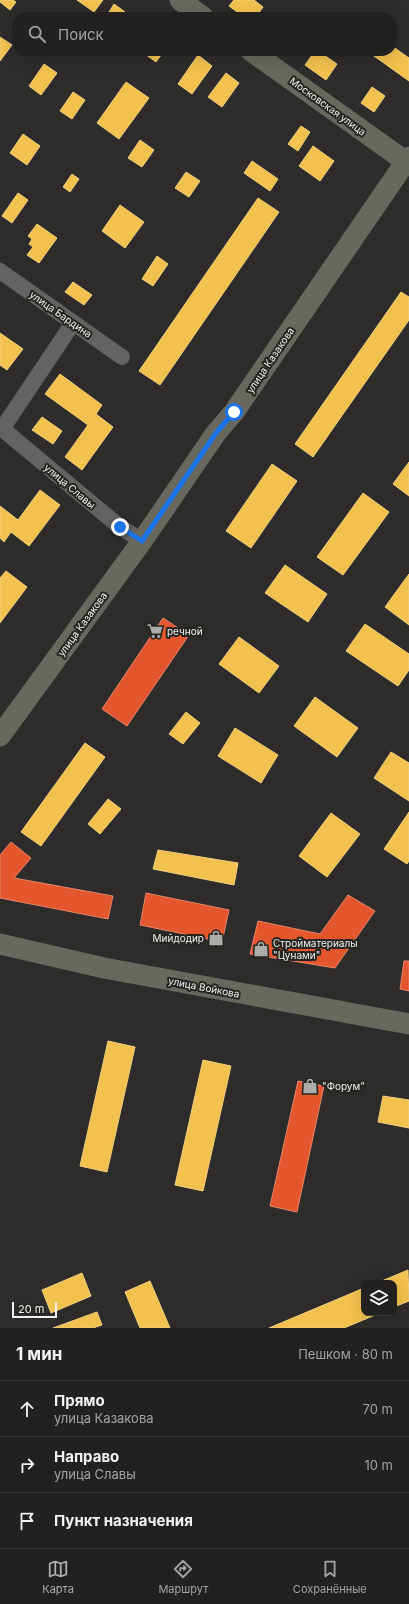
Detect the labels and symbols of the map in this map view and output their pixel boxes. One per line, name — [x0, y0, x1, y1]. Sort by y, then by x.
street label: Московская улица — [288, 74, 368, 138]
street label: улица Бардина — [28, 288, 94, 340]
street label: улица Казакова — [244, 325, 296, 395]
route start — [225, 403, 243, 421]
street label: улица Славы — [42, 461, 98, 511]
route end — [111, 518, 129, 536]
street label: улица Казакова — [55, 589, 109, 659]
supermarket icon: речной — [146, 622, 164, 640]
place label: речной — [167, 625, 203, 637]
shop icon: Мийдодир — [207, 929, 225, 947]
place label: Мийдодир — [153, 932, 204, 944]
place label: Стройматериалы "Цунами" — [273, 937, 358, 961]
shop icon: Стройматериалы "Цунами" — [252, 940, 270, 958]
street label: улица Войкова — [167, 974, 241, 1000]
shop icon: "Форум" — [301, 1077, 319, 1095]
place label: "Форум" — [322, 1080, 365, 1092]
scale bar — [12, 1300, 57, 1319]

